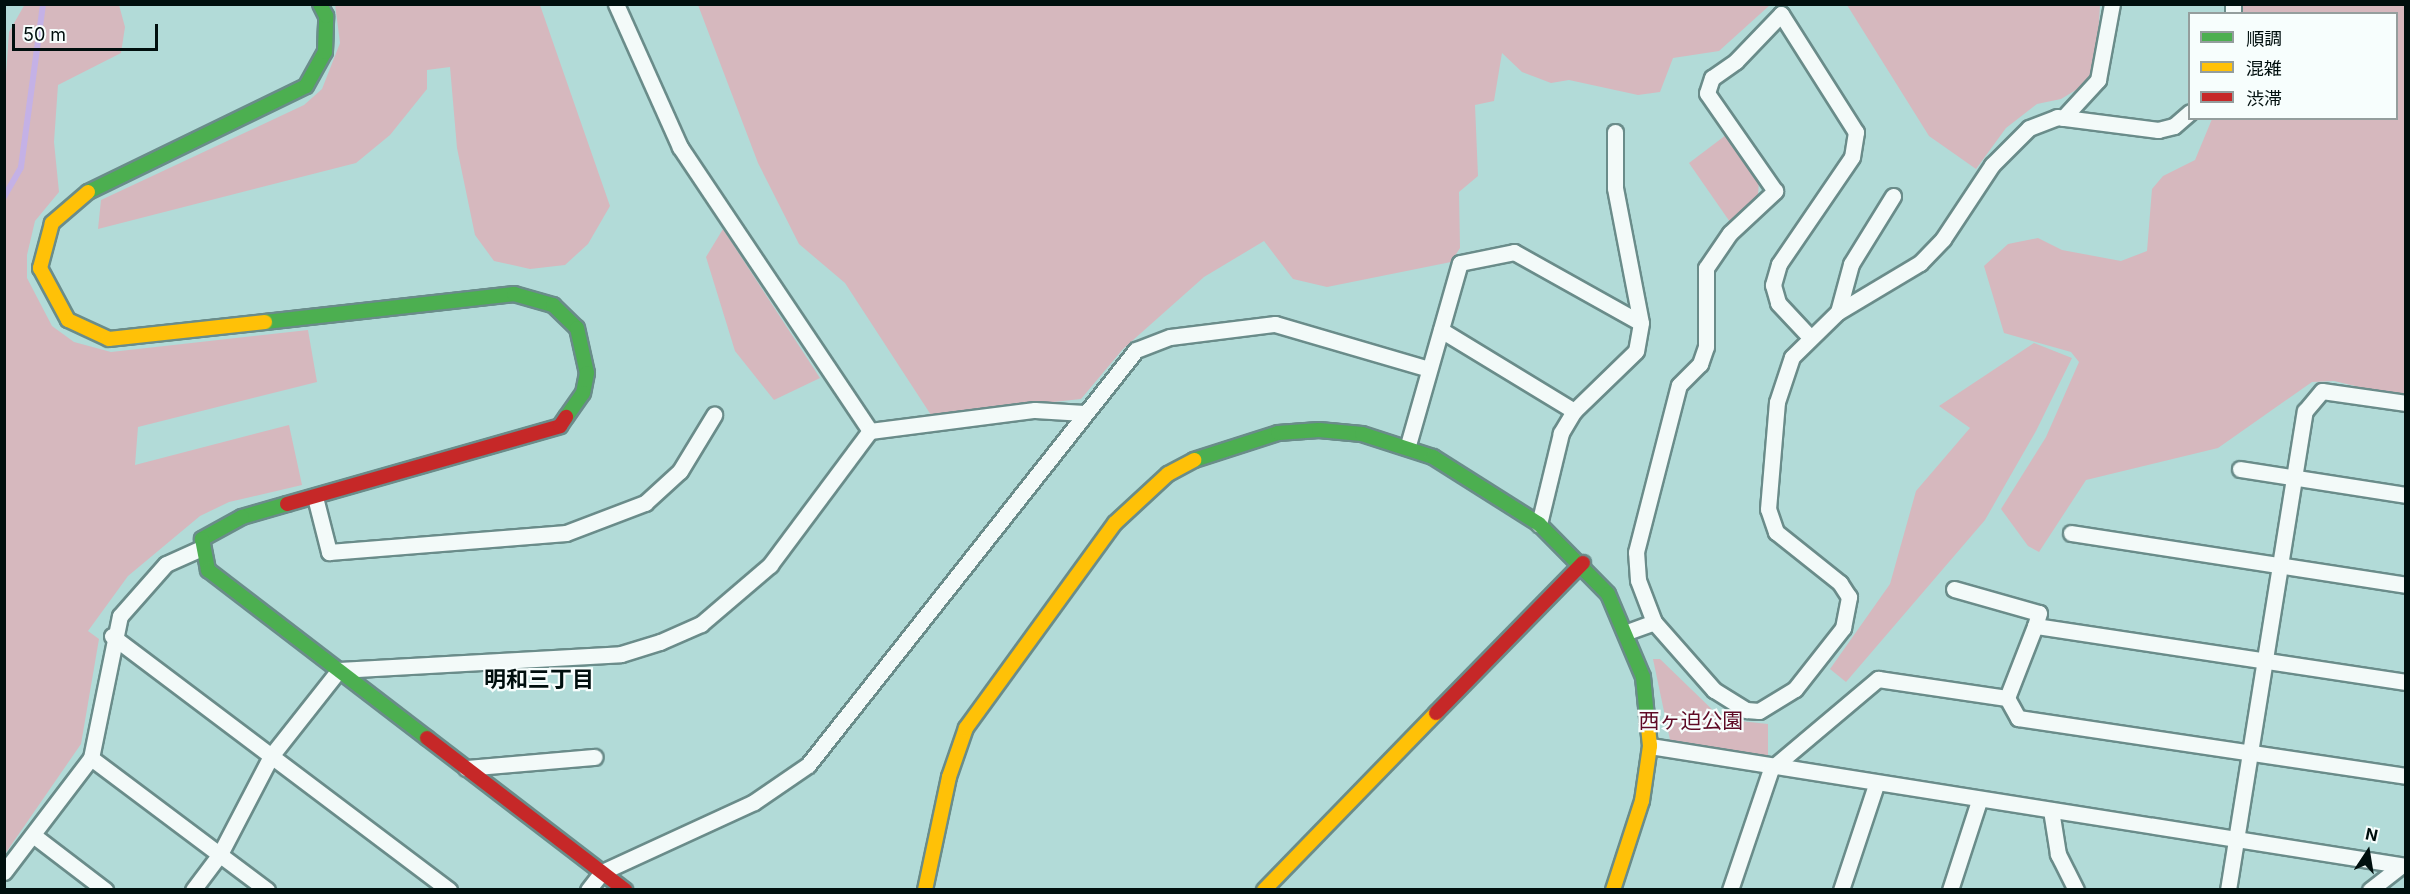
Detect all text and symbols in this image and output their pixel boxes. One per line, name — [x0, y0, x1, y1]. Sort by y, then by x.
scale bar — [15, 12, 160, 50]
legend — [2188, 12, 2398, 120]
text: 50 m — [23, 24, 66, 45]
text: 順調 — [2246, 28, 2282, 49]
text: 混雑 — [2246, 58, 2282, 79]
text: 渋滞 — [2246, 88, 2282, 109]
district label: 明和三丁目 — [484, 667, 594, 693]
park label: 西ヶ迫公園 — [1639, 708, 1743, 734]
north arrow — [2338, 822, 2398, 882]
text: N — [2364, 823, 2380, 845]

